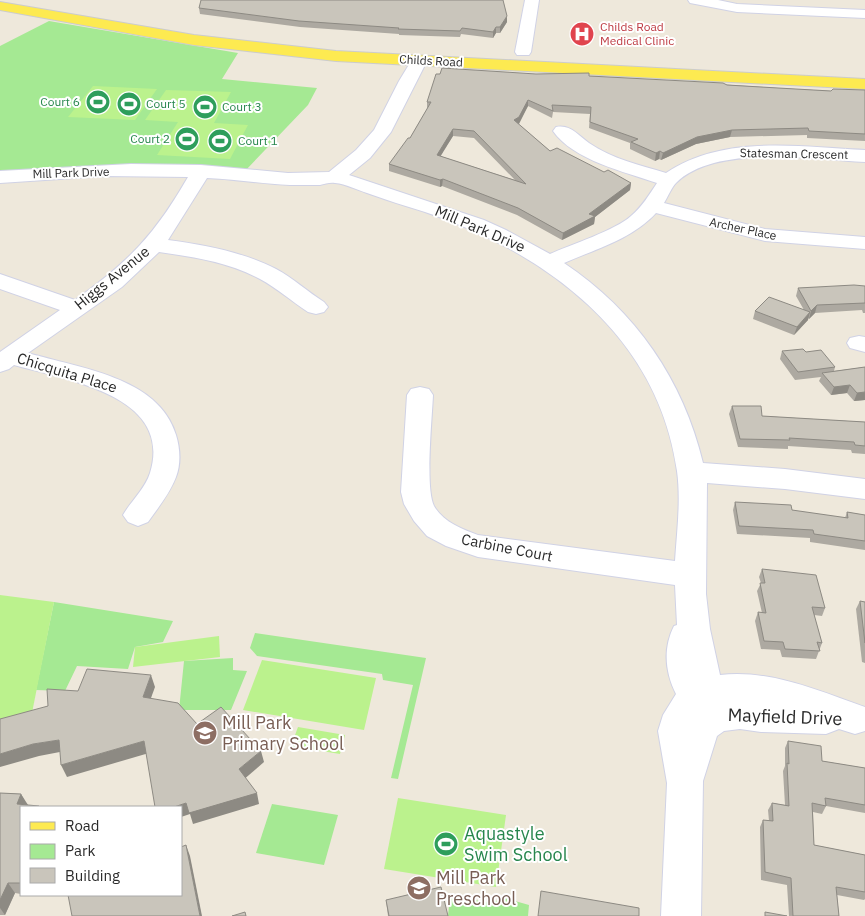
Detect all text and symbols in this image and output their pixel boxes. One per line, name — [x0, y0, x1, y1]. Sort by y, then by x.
place label: Childs Road Medical Clinic — [600, 19, 674, 48]
hospital icon: Childs Road Medical Clinic — [569, 21, 595, 47]
street label: Childs Road — [399, 51, 463, 70]
sports icon: Court 6 — [85, 89, 111, 115]
sports icon: Court 5 — [116, 91, 142, 117]
place label: Court 6 — [40, 94, 80, 109]
sports icon: Court 3 — [192, 94, 218, 120]
place label: Court 5 — [146, 96, 186, 111]
place label: Court 3 — [222, 99, 262, 114]
sports icon: Court 2 — [174, 126, 200, 152]
sports icon: Court 1 — [207, 128, 233, 154]
place label: Court 2 — [130, 131, 170, 146]
place label: Court 1 — [238, 133, 278, 148]
street label: Statesman Crescent — [740, 145, 848, 162]
street label: Mill Park Drive — [32, 164, 110, 181]
street label: Mill Park Drive — [432, 201, 528, 256]
street label: Archer Place — [708, 214, 778, 243]
street label: Higgs Avenue — [70, 242, 153, 314]
street label: Chicquita Place — [15, 348, 120, 397]
street label: Carbine Court — [460, 529, 554, 566]
street label: Mayfield Drive — [727, 703, 843, 730]
place label: Mill Park Primary School — [222, 711, 344, 755]
school or university icon: Mill Park Primary School — [192, 720, 218, 746]
legend — [20, 806, 182, 896]
text: Road — [65, 816, 100, 835]
place label: Aquastyle Swim School — [464, 822, 568, 866]
sports icon: Aquastyle Swim School — [433, 831, 459, 857]
text: Park — [65, 841, 95, 860]
text: Building — [65, 866, 120, 885]
place label: Mill Park Preschool — [436, 866, 516, 910]
school or university icon: Mill Park Preschool — [406, 875, 432, 901]

